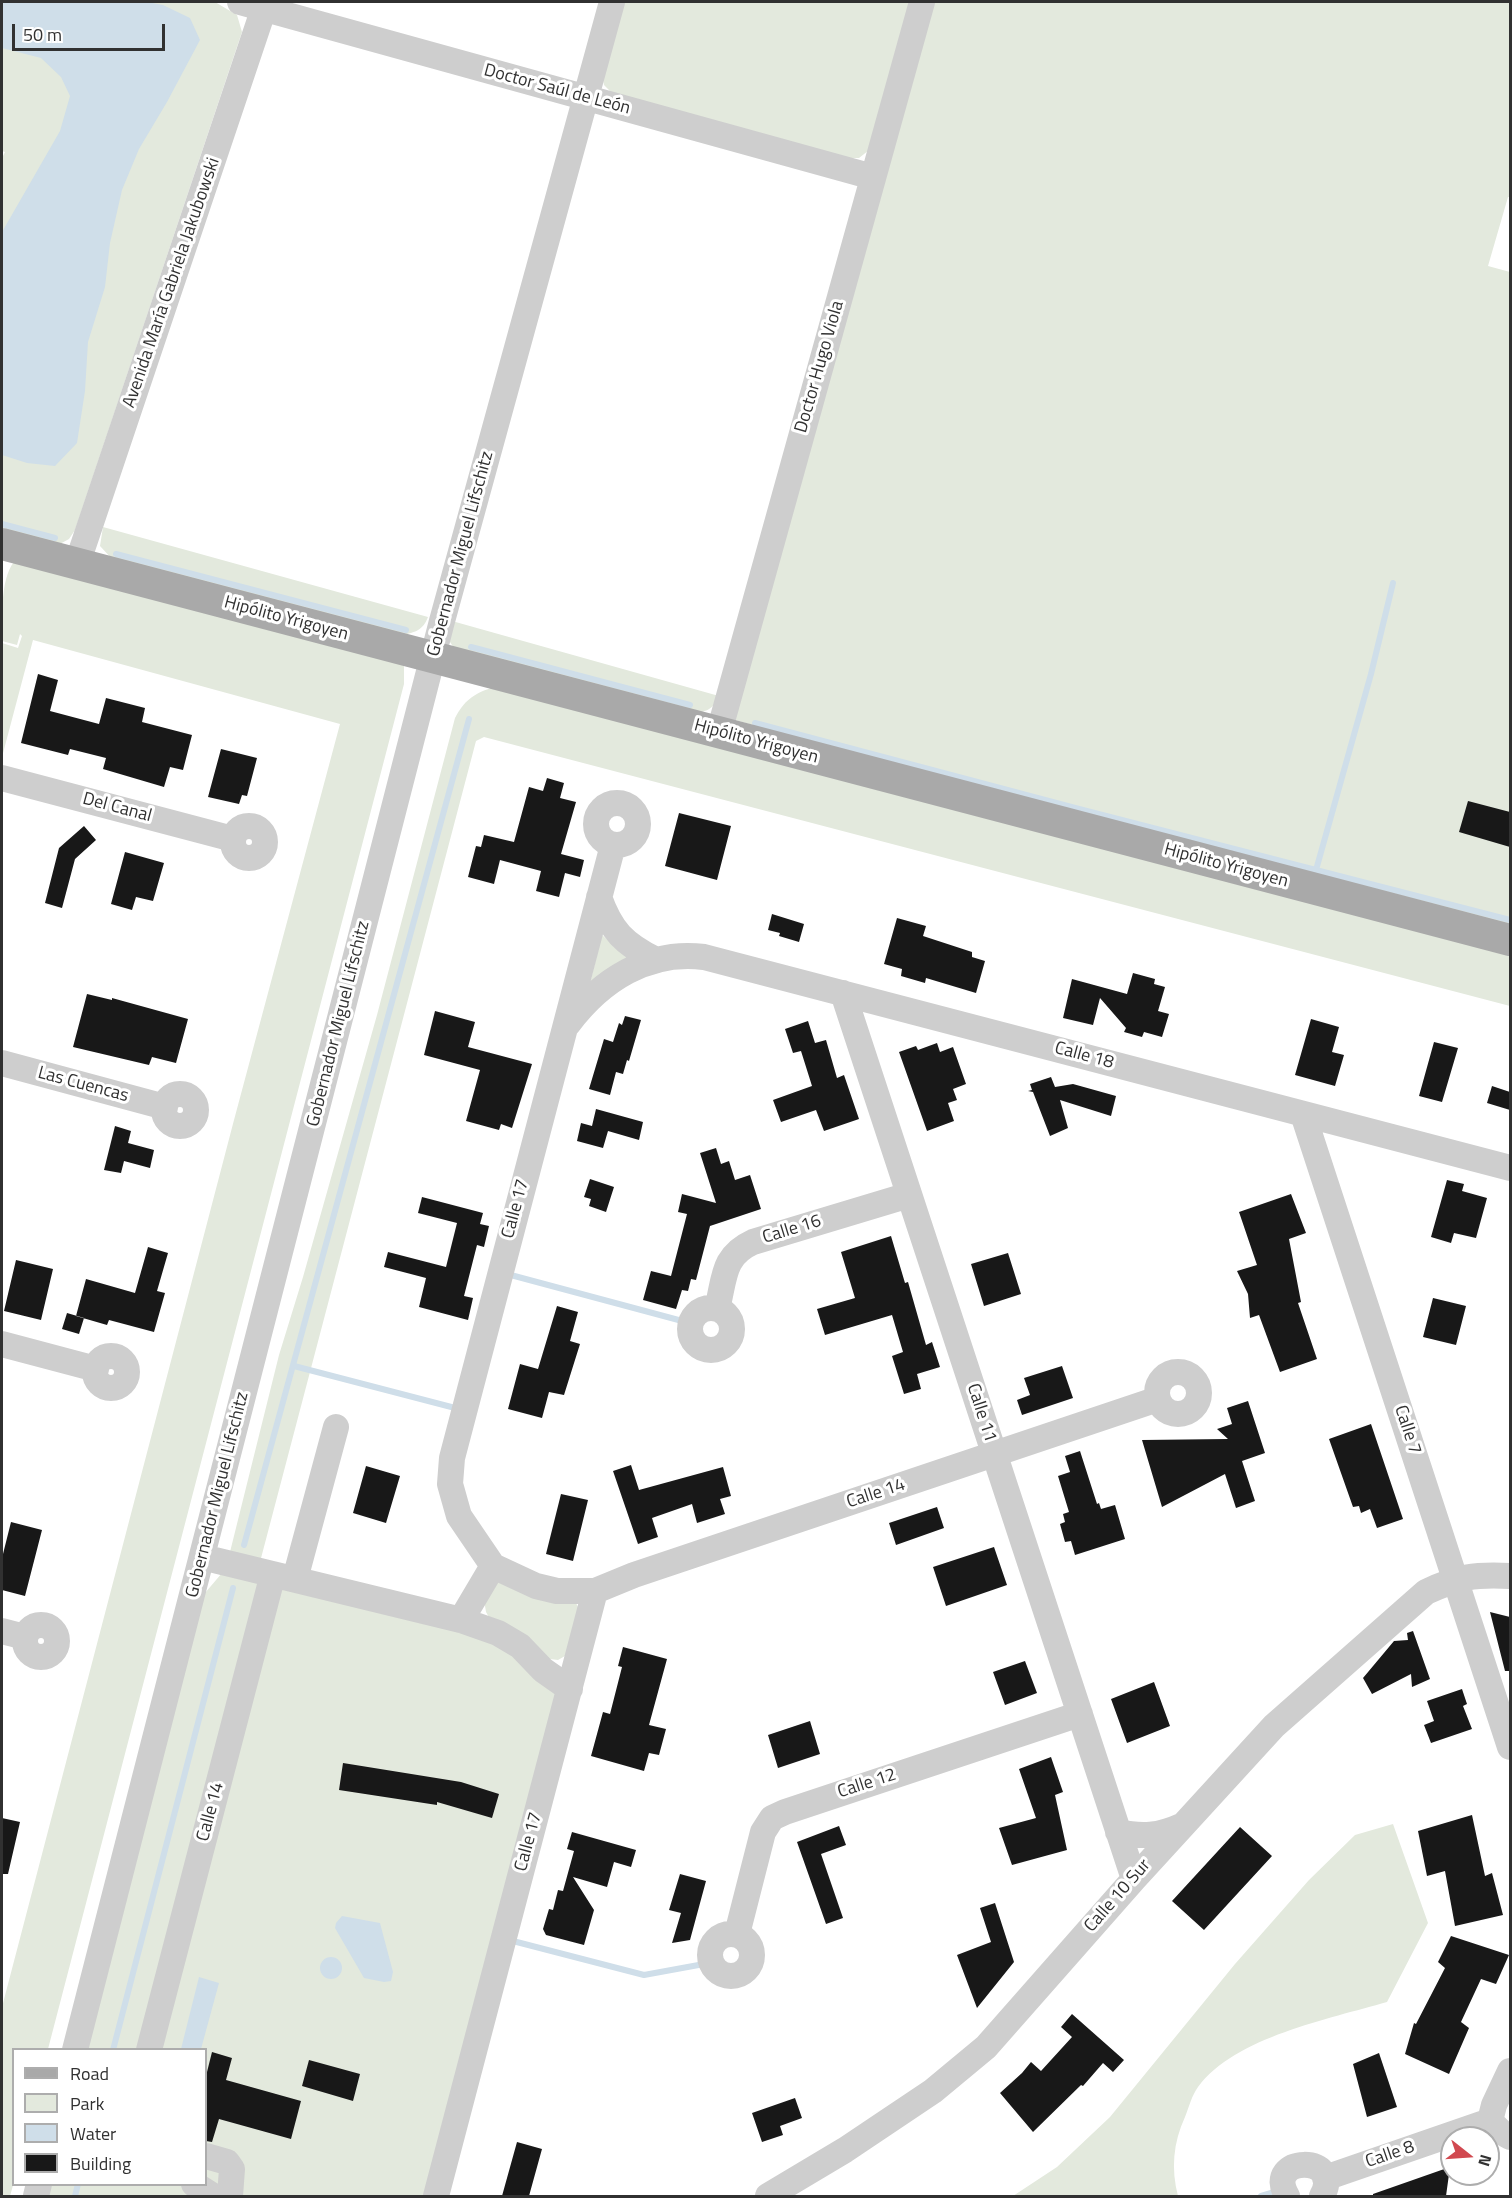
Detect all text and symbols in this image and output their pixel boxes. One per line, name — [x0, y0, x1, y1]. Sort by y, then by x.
scale bar — [15, 12, 168, 50]
text: 50 m — [23, 21, 62, 48]
street label: Doctor Saúl de León — [481, 60, 633, 120]
street label: Avenida María Gabriela Jakubowski — [119, 155, 225, 411]
street label: Doctor Hugo Viola — [791, 298, 849, 436]
street label: Gobernador Miguel Lifschitz — [423, 449, 499, 659]
street label: Hipólito Yrigoyen — [222, 592, 350, 646]
street label: Hipólito Yrigoyen — [692, 715, 820, 769]
street label: Del Canal — [80, 788, 154, 828]
street label: Hipólito Yrigoyen — [1162, 839, 1290, 893]
street label: Gobernador Miguel Lifschitz — [303, 919, 375, 1129]
street label: Calle 18 — [1052, 1038, 1116, 1074]
street label: Las Cuencas — [35, 1063, 131, 1107]
street label: Calle 17 — [498, 1177, 534, 1241]
street label: Calle 16 — [760, 1211, 824, 1249]
street label: Calle 11 — [961, 1381, 1001, 1445]
street label: Gobernador Miguel Lifschitz — [182, 1390, 254, 1600]
street label: Calle 7 — [1389, 1403, 1425, 1457]
street label: Calle 14 — [844, 1474, 908, 1514]
street label: Calle 12 — [835, 1764, 899, 1804]
street label: Calle 14 — [193, 1780, 229, 1844]
street label: Calle 17 — [511, 1810, 547, 1874]
street label: Calle 10 Sur — [1080, 1855, 1156, 1937]
legend — [12, 2048, 207, 2186]
text: Road — [70, 2060, 109, 2087]
text: Park — [70, 2090, 104, 2117]
text: Water — [70, 2120, 116, 2147]
north arrow — [1440, 2126, 1500, 2186]
street label: Calle 8 — [1363, 2137, 1417, 2173]
text: Building — [70, 2150, 131, 2177]
text: N — [1472, 2152, 1498, 2169]

